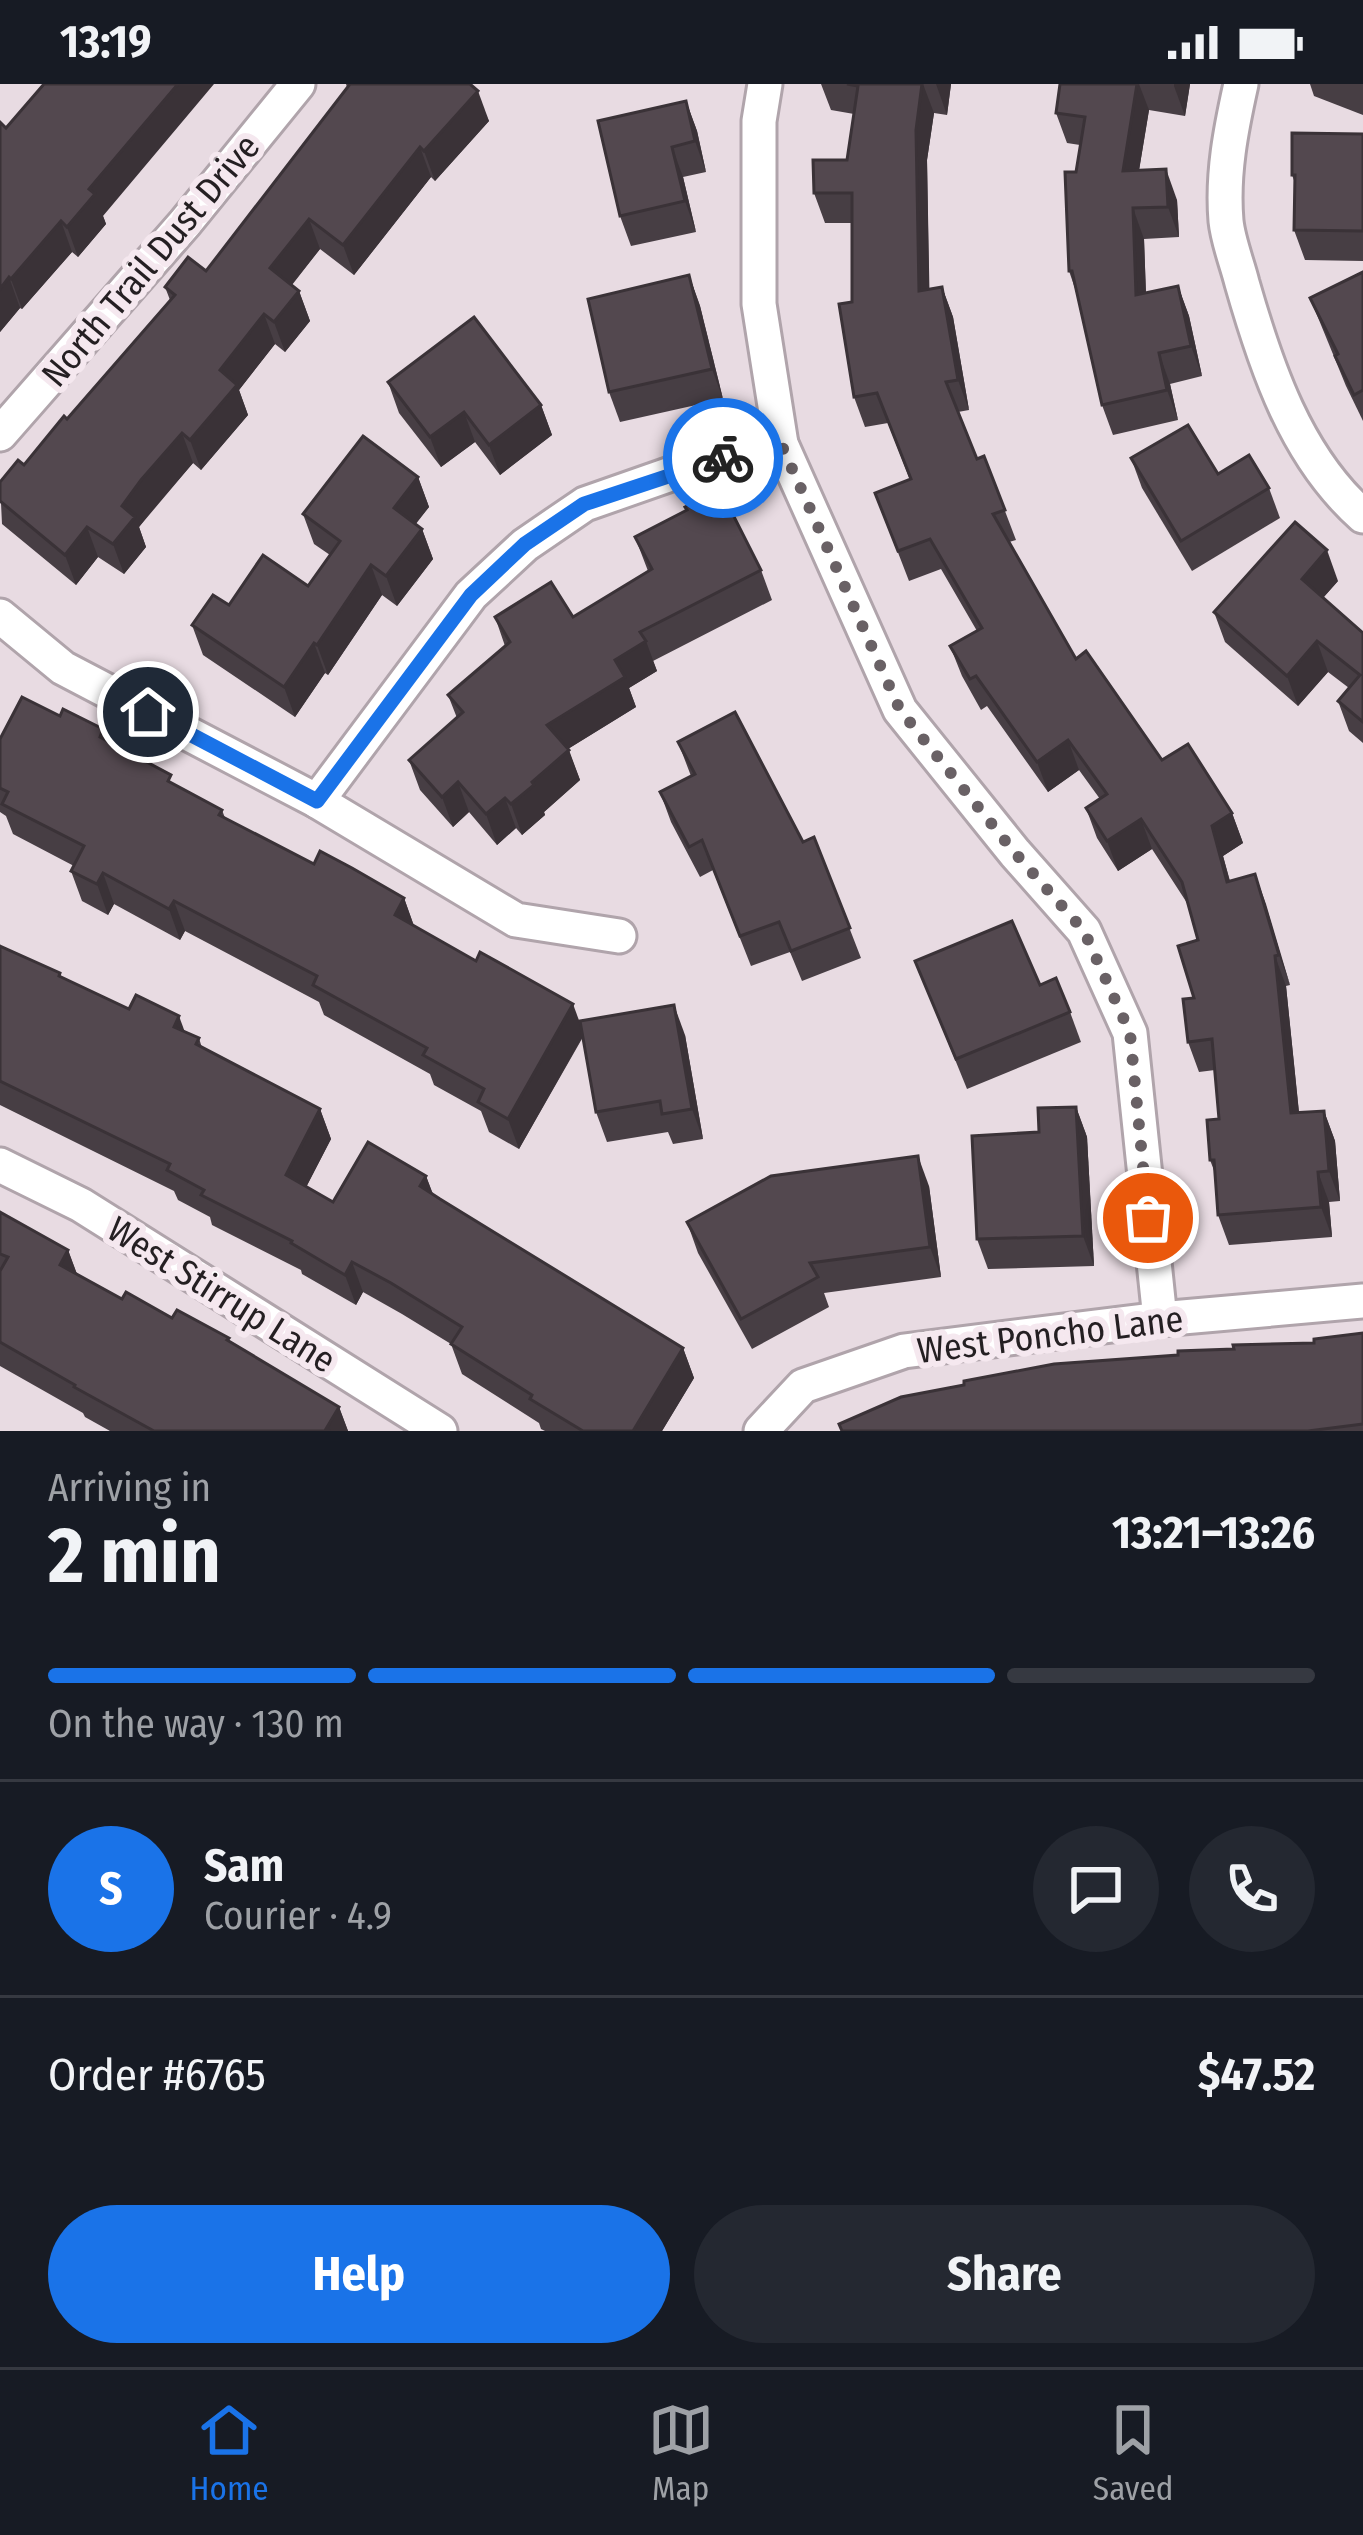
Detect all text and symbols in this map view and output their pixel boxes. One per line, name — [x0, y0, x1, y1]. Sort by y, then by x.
text: 13:19 — [60, 15, 151, 69]
street label: North Trail Dust Drive — [32, 126, 269, 396]
courier — [663, 398, 783, 518]
icon: bike — [690, 425, 756, 491]
pin — [97, 661, 199, 763]
icon: home — [115, 679, 181, 745]
pin — [1097, 1167, 1199, 1269]
icon: bag — [1115, 1185, 1181, 1251]
street label: West Stirrup Lane — [99, 1207, 344, 1382]
street label: West Poncho Lane — [915, 1297, 1186, 1373]
text: Arriving in — [48, 1465, 211, 1511]
text: 13:21–13:26 — [1112, 1506, 1315, 1560]
text: 2 min — [48, 1509, 221, 1603]
text: On the way · 130 m — [48, 1701, 344, 1747]
button: chat — [1033, 1826, 1159, 1952]
button: phone — [1189, 1826, 1315, 1952]
text: Sam — [204, 1839, 284, 1893]
text: S — [99, 1862, 123, 1916]
text: Courier · 4.9 — [204, 1893, 392, 1939]
text: Order #6765 — [48, 2048, 266, 2102]
text: $47.52 — [1198, 2048, 1315, 2102]
button: Help — [48, 2205, 670, 2343]
button: Share — [694, 2205, 1315, 2343]
tab: Home — [190, 2397, 269, 2509]
tab: Map — [648, 2397, 714, 2509]
tab: Saved — [1093, 2397, 1173, 2509]

